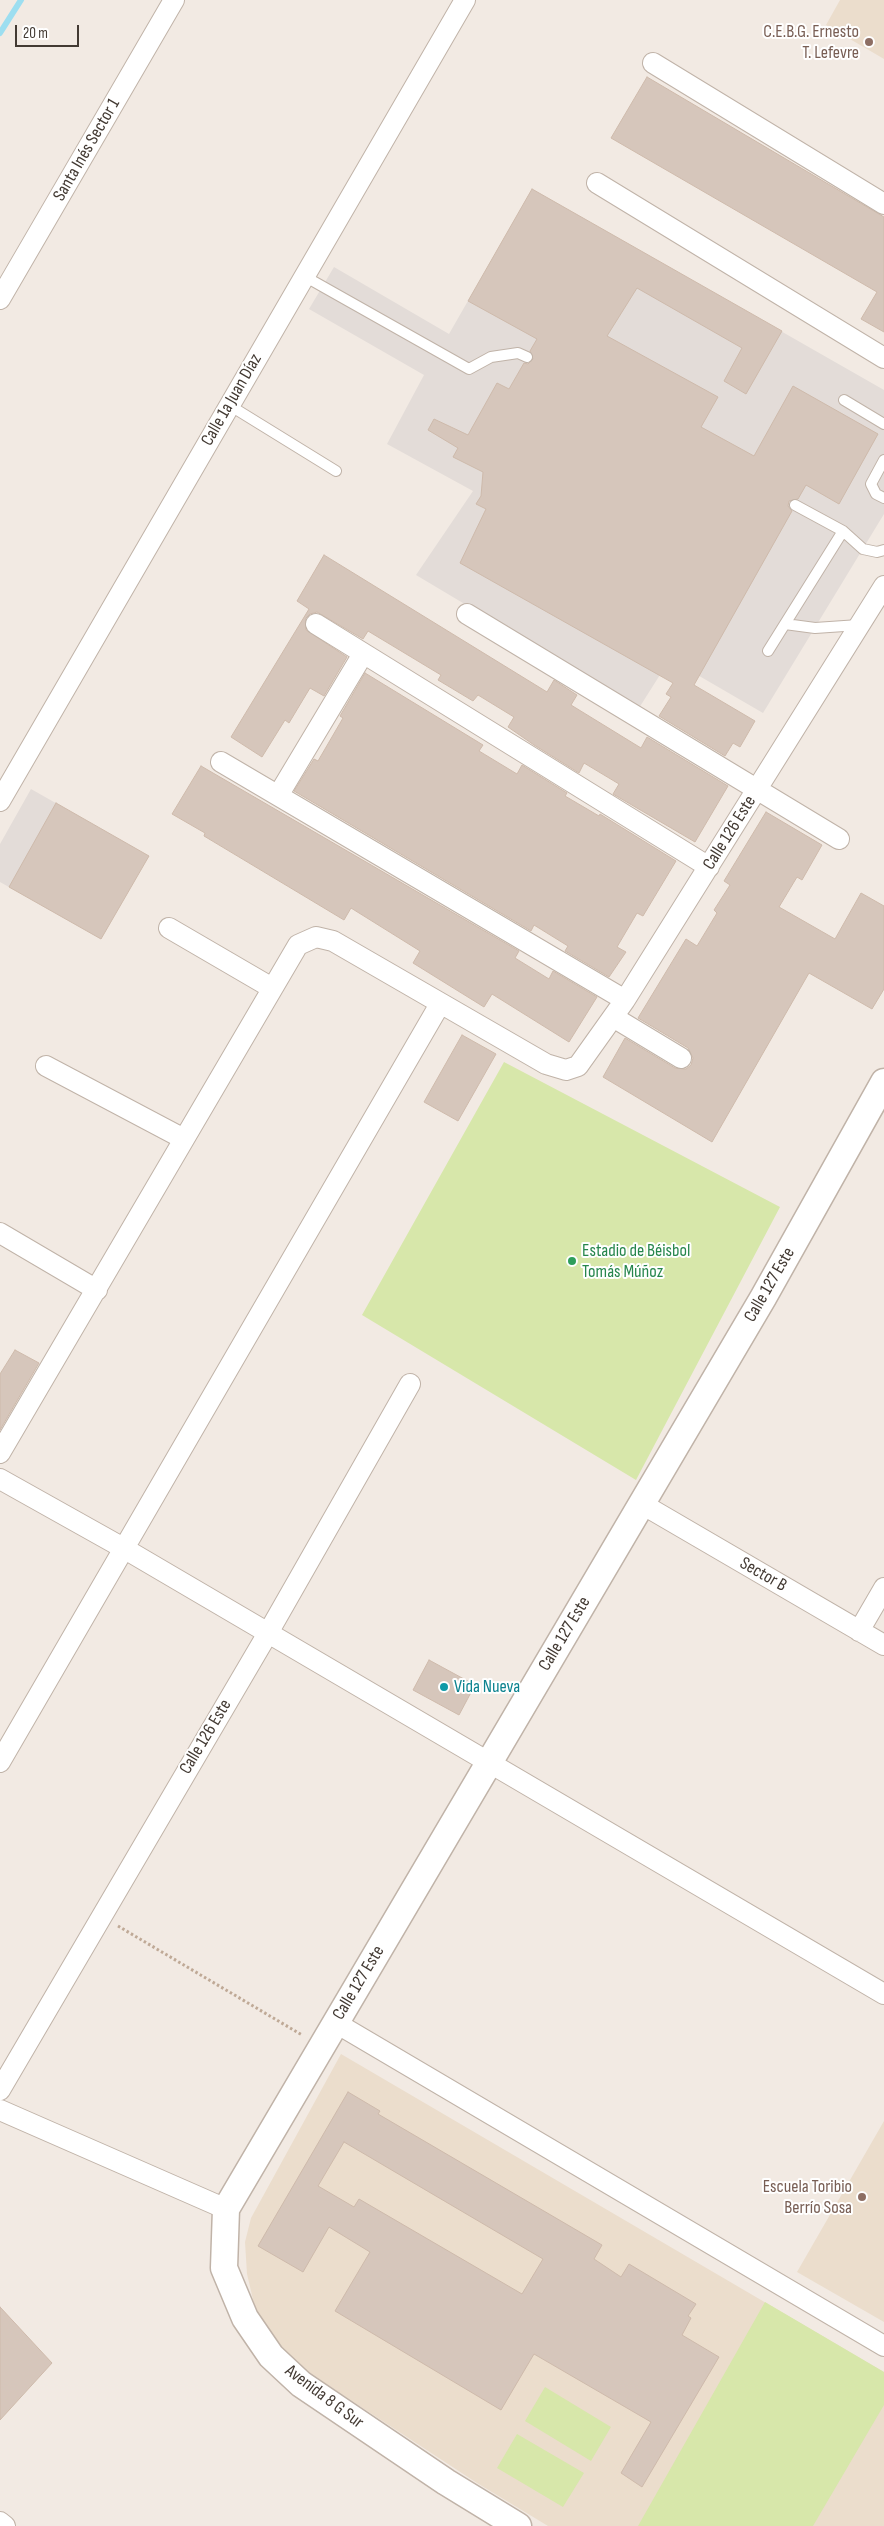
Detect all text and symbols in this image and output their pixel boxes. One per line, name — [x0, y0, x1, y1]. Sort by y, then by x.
scale bar — [18, 15, 81, 47]
place label: C.E.B.G. Ernesto T. Lefevre — [763, 21, 859, 64]
text: 20 m — [23, 24, 48, 43]
marker: C.E.B.G. Ernesto T. Lefevre — [863, 36, 875, 48]
street label: Santa Inés Sector 1 — [49, 95, 125, 205]
street label: Calle 1a Juan Díaz — [197, 350, 267, 450]
street label: Calle 126 Este — [699, 792, 761, 874]
place label: Estadio de Béisbol Tomás Múñoz — [582, 1240, 690, 1282]
street label: Calle 127 Este — [740, 1244, 800, 1326]
marker: Estadio de Béisbol Tomás Múñoz — [566, 1255, 578, 1267]
street label: Sector B — [736, 1553, 790, 1597]
street label: Calle 127 Este — [534, 1593, 596, 1675]
place label: Vida Nueva — [454, 1676, 520, 1698]
marker: Vida Nueva — [438, 1681, 450, 1693]
street label: Calle 126 Este — [175, 1696, 237, 1778]
street label: Calle 127 Este — [328, 1942, 390, 2024]
place label: Escuela Toribio Berrío Sosa — [763, 2176, 852, 2218]
marker: Escuela Toribio Berrío Sosa — [856, 2191, 868, 2203]
street label: Avenida 8 G Sur — [280, 2360, 368, 2434]

